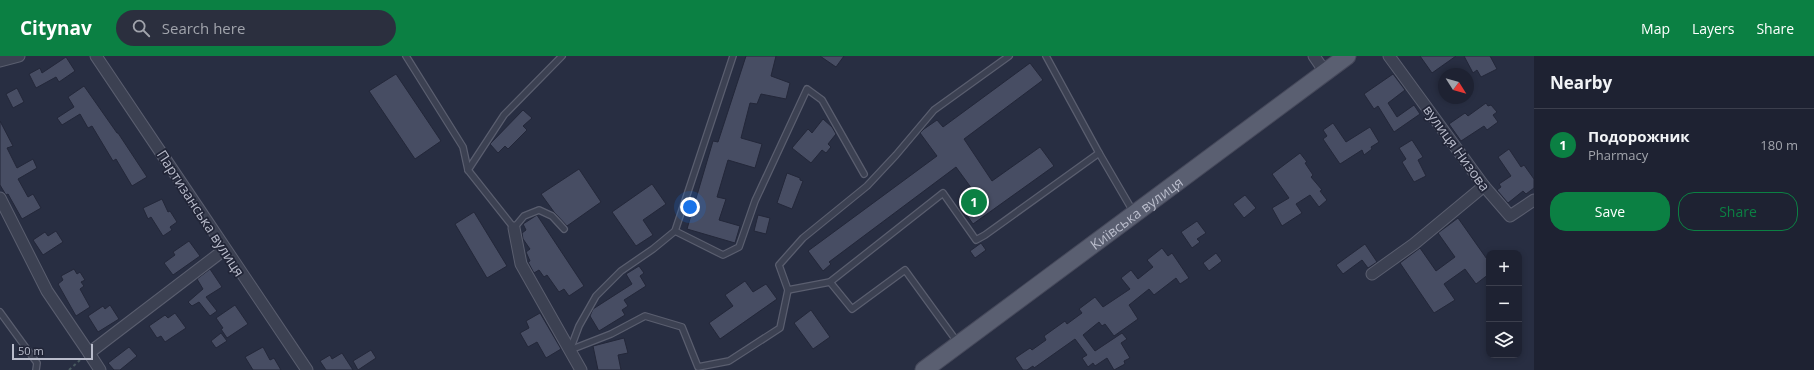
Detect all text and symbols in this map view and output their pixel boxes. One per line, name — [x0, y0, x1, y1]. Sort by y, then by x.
search box — [116, 10, 396, 46]
text: Citynav — [20, 15, 92, 41]
icon: search — [130, 17, 152, 39]
text: Search here — [162, 18, 245, 38]
text: Map — [1641, 19, 1670, 38]
text: Layers — [1692, 19, 1734, 38]
text: Share — [1756, 19, 1794, 38]
north arrow — [1438, 68, 1474, 104]
text: Nearby — [1550, 71, 1612, 94]
street label: вулиця Низова — [1419, 101, 1495, 195]
text: Подорожник — [1588, 126, 1690, 146]
text: 1 — [1559, 136, 1567, 154]
text: 180 m — [1760, 136, 1798, 154]
street label: Партизанська вулиця — [153, 146, 249, 280]
text: Pharmacy — [1588, 146, 1648, 164]
street label: Київська вулиця — [1086, 172, 1186, 253]
pin: 1 — [961, 187, 987, 217]
button: Save — [1550, 192, 1670, 231]
button: Share — [1678, 192, 1798, 231]
your location — [680, 197, 700, 217]
map controls — [1486, 250, 1522, 358]
button: + — [1486, 250, 1522, 286]
button: − — [1486, 286, 1522, 322]
button: layers — [1486, 322, 1522, 358]
scale bar — [12, 342, 93, 361]
text: 50 m — [18, 343, 44, 358]

